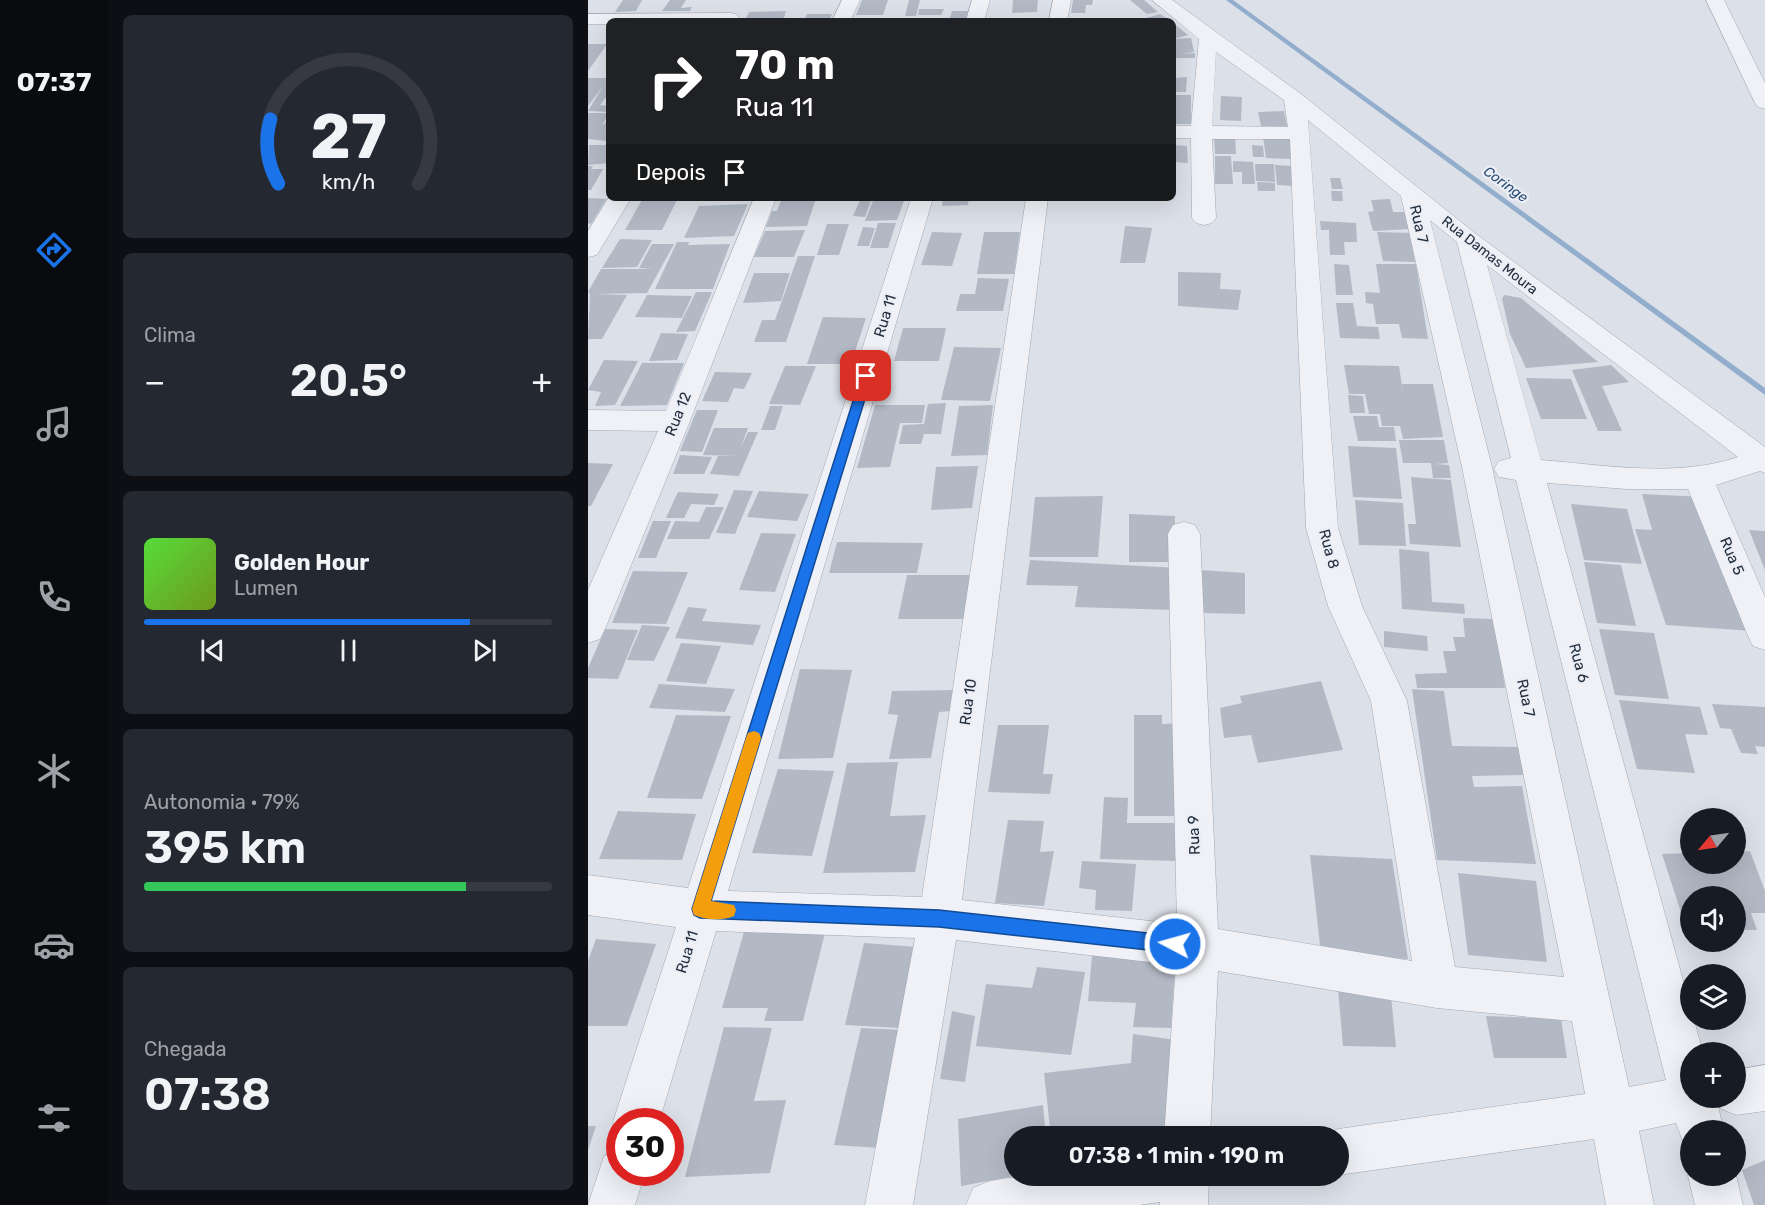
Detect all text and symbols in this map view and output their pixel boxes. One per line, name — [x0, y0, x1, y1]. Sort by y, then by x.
text: 70 m — [735, 40, 835, 90]
icon: right — [636, 42, 714, 120]
text: 07:37 — [17, 66, 91, 98]
text: Rua 11 — [735, 91, 814, 123]
text: 27 — [310, 100, 386, 174]
icon: arrive — [718, 156, 751, 189]
text: Depois — [636, 159, 706, 186]
water label: Coringe — [1480, 163, 1531, 206]
text: km/h — [321, 169, 375, 194]
street label: Rua 7 — [1406, 203, 1432, 245]
street label: Rua Damas Moura — [1438, 213, 1541, 298]
icon: directions — [33, 229, 75, 271]
street label: Rua 11 — [870, 292, 900, 340]
text: Clima — [144, 323, 196, 347]
pin — [840, 350, 891, 401]
text: 20.5° — [290, 354, 407, 407]
icon: arrive — [849, 359, 882, 392]
text: − — [144, 362, 165, 401]
text: + — [531, 362, 552, 401]
street label: Rua 12 — [661, 389, 695, 439]
icon: music — [33, 403, 75, 445]
street label: Rua 8 — [1315, 527, 1343, 571]
street label: Rua 5 — [1716, 534, 1748, 578]
text: Golden Hour — [234, 549, 369, 576]
icon: phone — [33, 576, 75, 618]
text: Lumen — [234, 576, 298, 600]
icon: previous — [196, 634, 229, 667]
icon: pause — [332, 634, 365, 667]
icon: next — [468, 634, 501, 667]
street label: Rua 6 — [1565, 641, 1593, 685]
street label: Rua 7 — [1513, 677, 1539, 719]
street label: Rua 10 — [956, 678, 980, 726]
icon: climate — [33, 750, 75, 792]
text: Autonomia · 79% — [144, 790, 300, 814]
north arrow — [1680, 808, 1746, 874]
map controls — [1680, 808, 1746, 1186]
street label: Rua 9 — [1184, 815, 1204, 855]
text: 395 km — [144, 821, 306, 874]
button: sound — [1680, 886, 1746, 952]
position arrow — [1143, 912, 1207, 976]
icon: car — [33, 924, 75, 966]
street label: Rua 11 — [672, 928, 702, 976]
button: layers — [1680, 964, 1746, 1030]
text: Chegada — [144, 1037, 227, 1061]
button: + — [1680, 1042, 1746, 1108]
text: 07:38 — [144, 1068, 271, 1121]
icon: filters — [33, 1097, 75, 1139]
speed limit sign: 30 — [606, 1108, 684, 1186]
button: − — [1680, 1120, 1746, 1186]
text: 07:38 · 1 min · 190 m — [1069, 1142, 1284, 1169]

